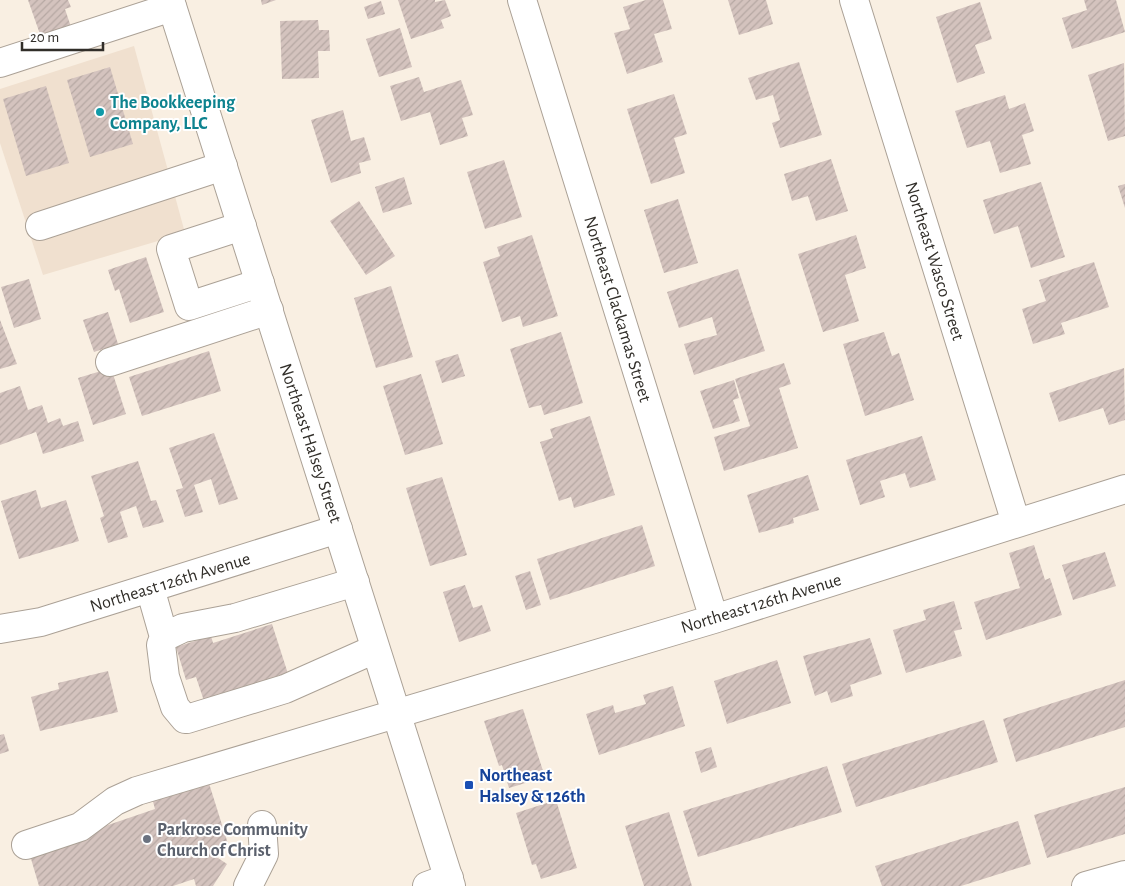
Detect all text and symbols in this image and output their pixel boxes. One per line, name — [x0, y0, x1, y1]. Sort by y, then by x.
scale bar — [22, 20, 104, 52]
text: 20 m — [30, 30, 59, 45]
place label: The Bookkeeping Company, LLC — [110, 94, 236, 133]
marker: The Bookkeeping Company, LLC — [94, 106, 106, 118]
street label: Northeast Wasco Street — [901, 180, 967, 343]
street label: Northeast Clackamas Street — [580, 214, 654, 405]
street label: Northeast Halsey Street — [276, 361, 344, 525]
street label: Northeast 126th Avenue — [88, 550, 253, 616]
street label: Northeast 126th Avenue — [679, 571, 844, 637]
place label: Northeast Halsey & 126th — [479, 767, 586, 806]
marker: Northeast Halsey & 126th — [463, 779, 475, 791]
place label: Parkrose Community Church of Christ — [157, 821, 309, 860]
marker: Parkrose Community Church of Christ — [141, 833, 153, 845]

